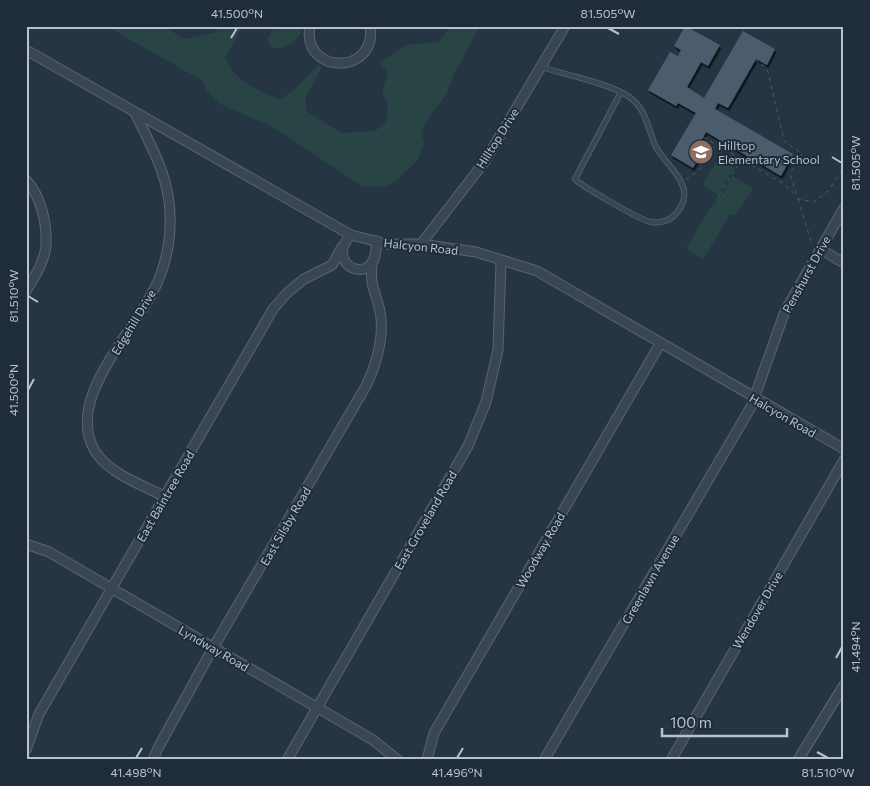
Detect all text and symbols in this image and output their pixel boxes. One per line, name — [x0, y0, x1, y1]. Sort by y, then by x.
text: 41.500°N — [211, 6, 263, 20]
text: 81.505°W — [581, 6, 635, 20]
street label: Hilltop Drive — [473, 105, 521, 171]
text: 81.505°W — [848, 136, 862, 190]
place label: Hilltop Elementary School — [718, 138, 820, 166]
school or university icon: Hilltop Elementary School — [688, 139, 714, 165]
street label: Penshurst Drive — [779, 233, 833, 315]
street label: Halcyon Road — [383, 235, 459, 257]
text: 81.510°W — [6, 270, 20, 322]
street label: Edgehill Drive — [108, 287, 158, 357]
text: 41.500°N — [6, 364, 20, 416]
street label: Halcyon Road — [747, 390, 819, 440]
street label: East Baintree Road — [133, 448, 197, 544]
street label: East Groveland Road — [391, 468, 459, 572]
street label: East Silsby Road — [257, 484, 313, 568]
street label: Woodway Road — [513, 510, 567, 590]
street label: Greenlawn Avenue — [619, 532, 681, 626]
street label: Wendover Drive — [729, 569, 785, 651]
street label: Lyndway Road — [176, 622, 252, 674]
text: 41.494°N — [848, 622, 862, 672]
scale bar — [662, 706, 788, 738]
text: 100 m — [670, 713, 712, 731]
text: 41.498°N — [110, 765, 162, 779]
text: 41.496°N — [431, 765, 483, 779]
text: 81.510°W — [802, 765, 854, 779]

